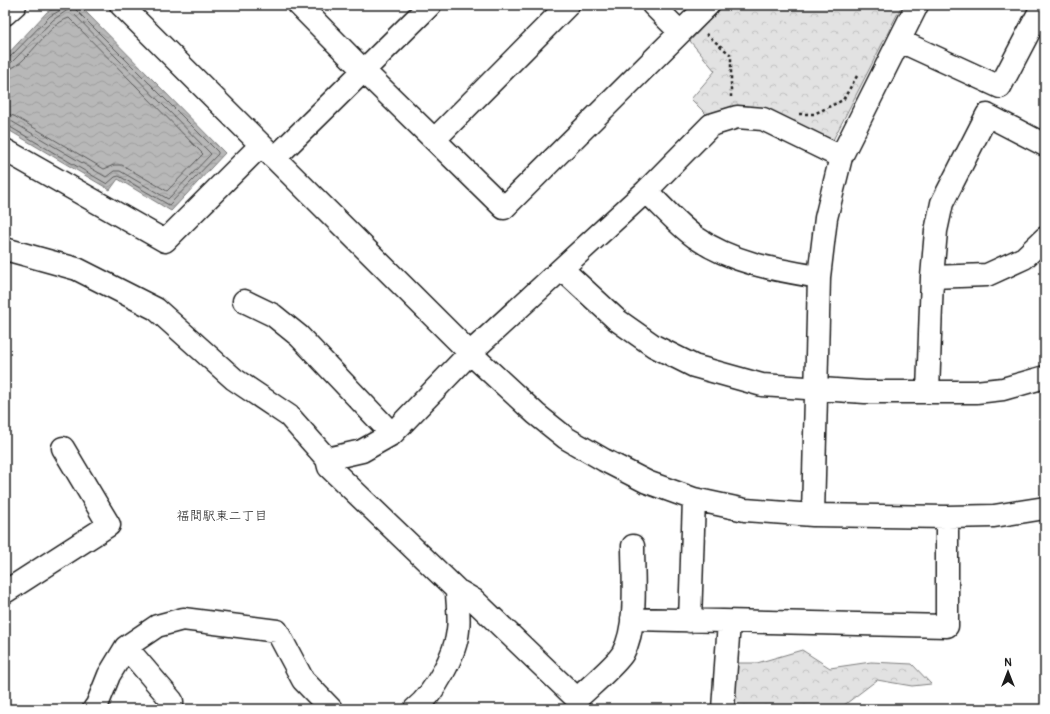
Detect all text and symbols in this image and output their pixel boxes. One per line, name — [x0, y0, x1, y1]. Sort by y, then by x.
district label: 福間駅東二丁目 — [176, 508, 268, 524]
north arrow — [988, 652, 1028, 692]
text: N — [1004, 656, 1012, 669]

